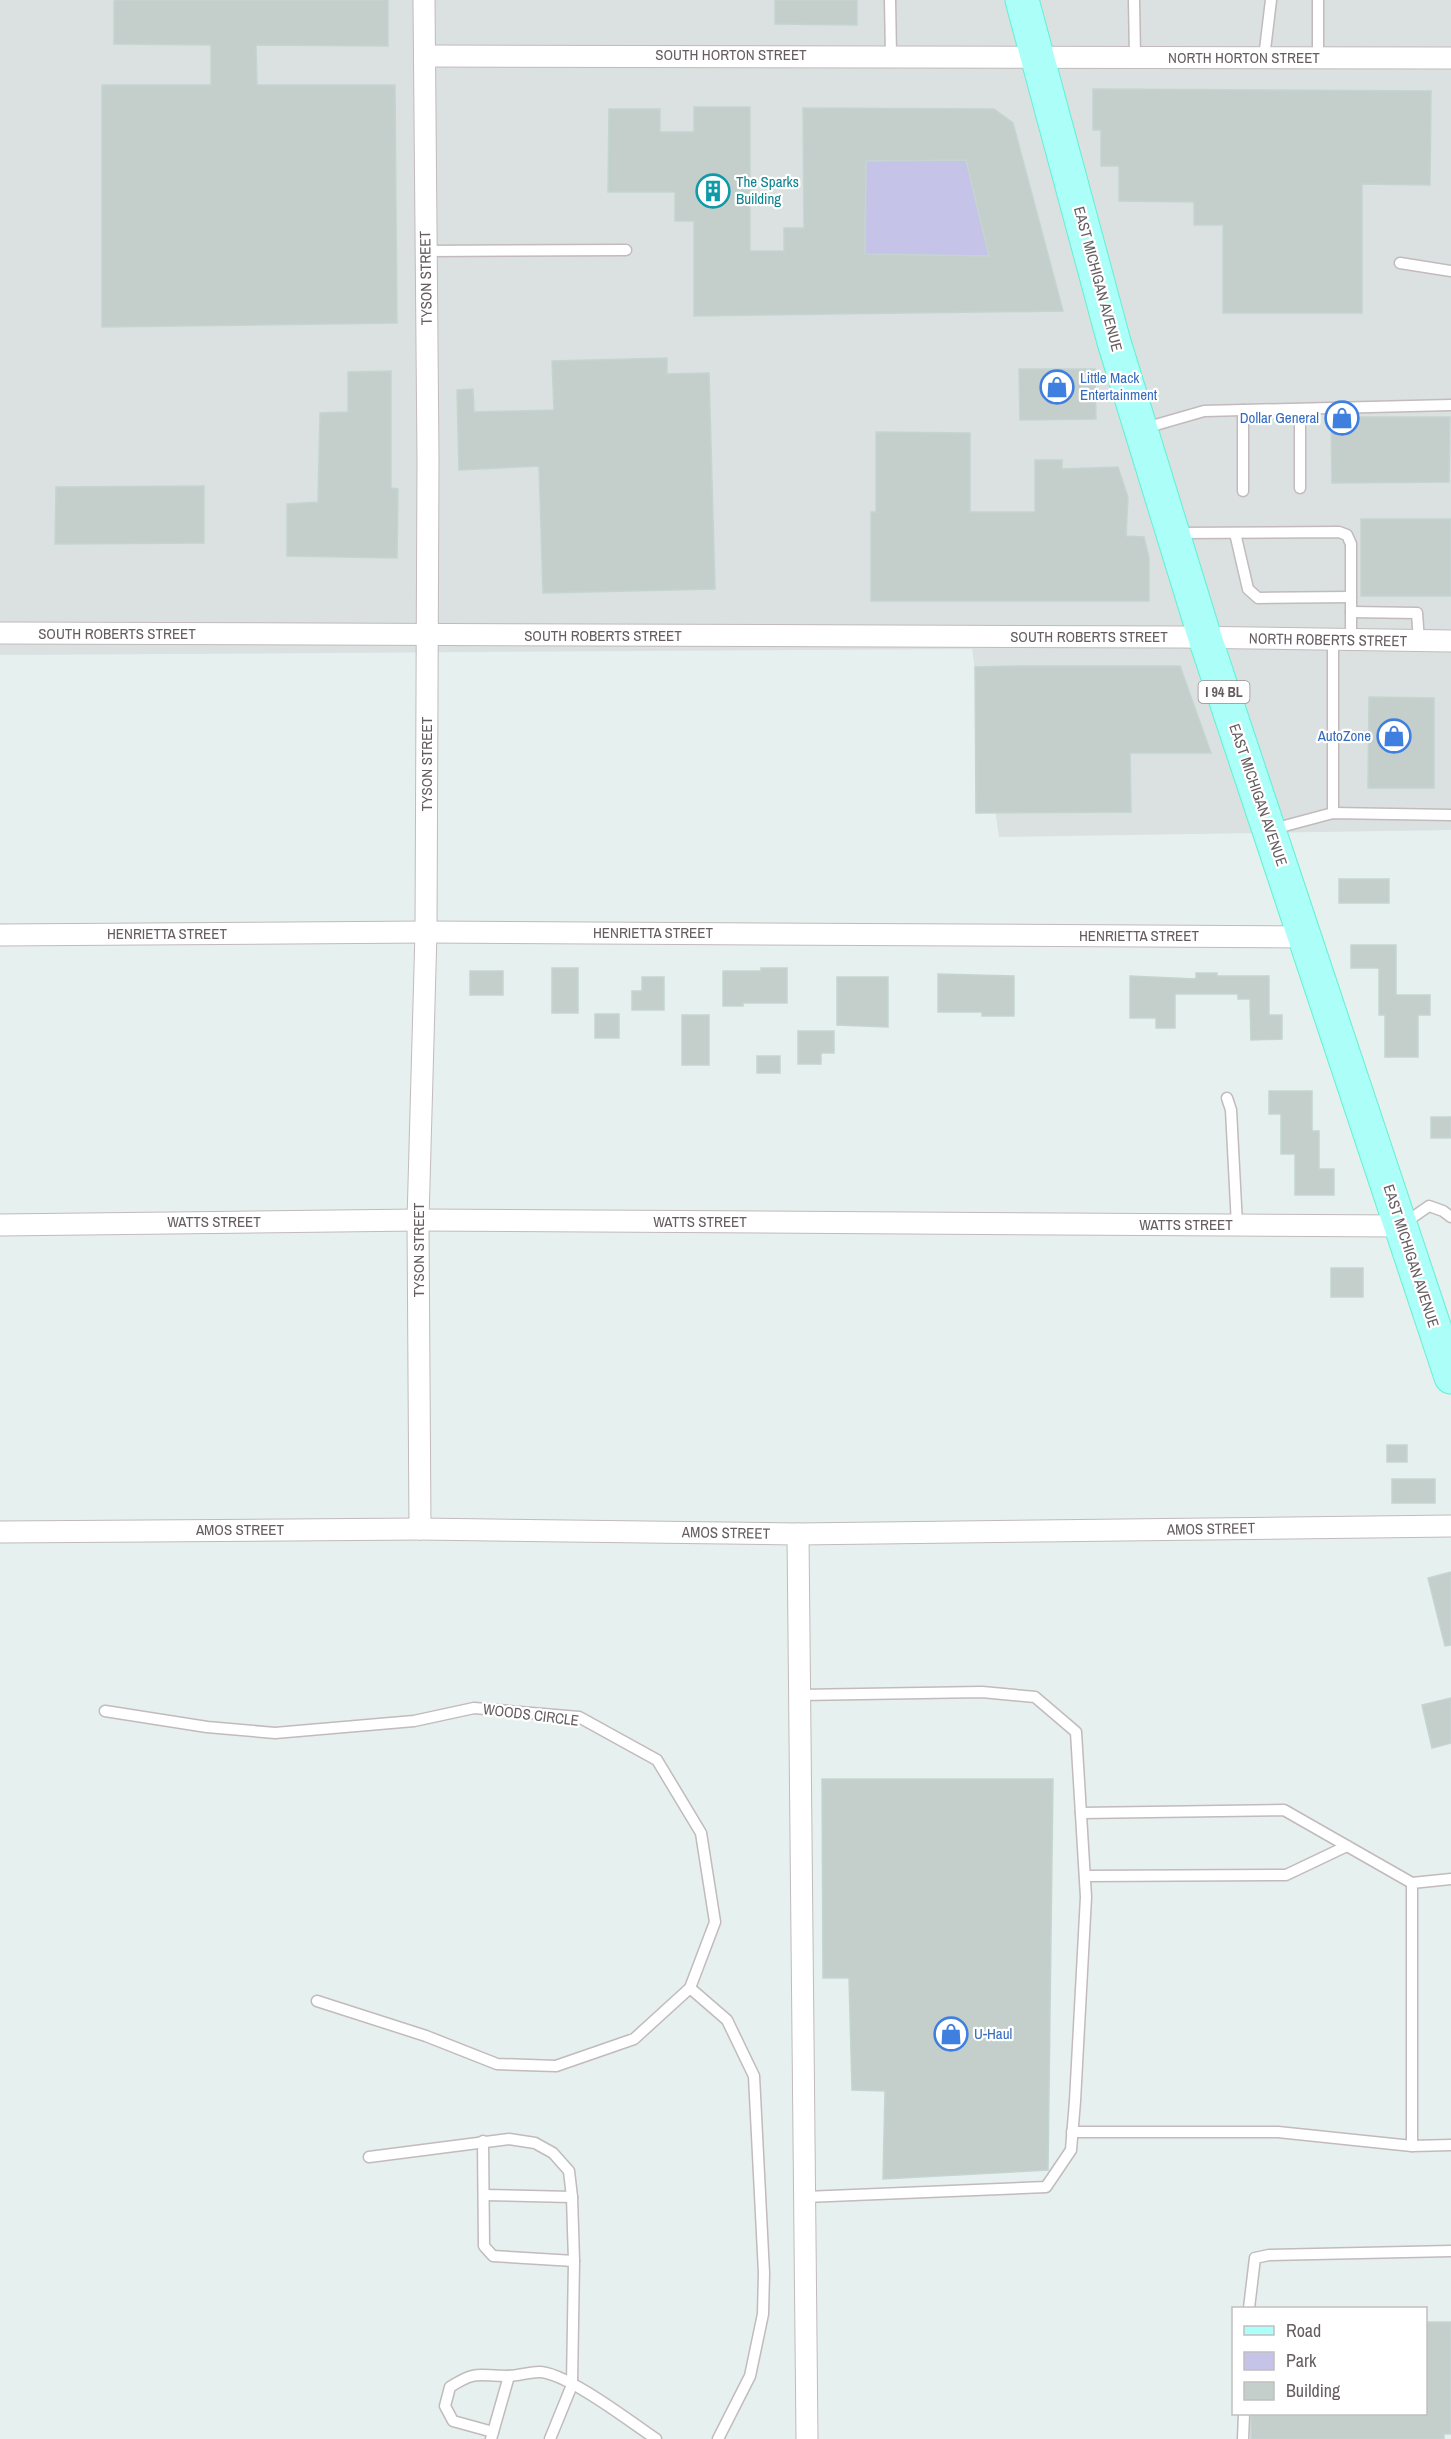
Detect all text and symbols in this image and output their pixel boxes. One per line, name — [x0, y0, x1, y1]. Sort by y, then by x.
street label: SOUTH HORTON STREET — [655, 44, 807, 65]
street label: NORTH HORTON STREET — [1168, 47, 1320, 68]
place label: The Sparks Building — [736, 171, 799, 209]
building icon: The Sparks Building — [695, 173, 731, 209]
street label: EAST MICHIGAN AVENUE — [1069, 204, 1128, 354]
street label: TYSON STREET — [414, 230, 437, 325]
place label: Little Mack Entertainment — [1080, 367, 1158, 405]
shop icon: Little Mack Entertainment — [1039, 369, 1075, 405]
shop icon: Dollar General — [1324, 400, 1360, 436]
place label: Dollar General — [1240, 407, 1319, 428]
street label: SOUTH ROBERTS STREET — [38, 623, 196, 644]
street label: SOUTH ROBERTS STREET — [524, 625, 682, 646]
street label: SOUTH ROBERTS STREET — [1010, 626, 1168, 647]
street label: NORTH ROBERTS STREET — [1249, 628, 1408, 651]
road number: I 94 BL — [1198, 681, 1250, 703]
street label: TYSON STREET — [416, 716, 437, 811]
shop icon: AutoZone — [1376, 718, 1412, 754]
street label: EAST MICHIGAN AVENUE — [1224, 721, 1293, 869]
place label: AutoZone — [1317, 725, 1371, 746]
street label: HENRIETTA STREET — [593, 922, 714, 943]
street label: HENRIETTA STREET — [107, 923, 228, 944]
street label: HENRIETTA STREET — [1079, 925, 1200, 946]
street label: EAST MICHIGAN AVENUE — [1378, 1182, 1445, 1330]
street label: TYSON STREET — [408, 1202, 429, 1297]
street label: WATTS STREET — [167, 1211, 261, 1232]
street label: WATTS STREET — [653, 1211, 747, 1232]
street label: WATTS STREET — [1139, 1214, 1233, 1235]
street label: AMOS STREET — [1166, 1517, 1256, 1540]
street label: AMOS STREET — [195, 1519, 285, 1540]
street label: AMOS STREET — [681, 1521, 771, 1544]
street label: WOODS CIRCLE — [482, 1698, 580, 1731]
shop icon: U-Haul — [933, 2016, 969, 2052]
place label: U-Haul — [974, 2023, 1012, 2044]
legend — [1232, 2307, 1427, 2415]
text: Road — [1286, 2318, 1321, 2343]
text: Park — [1286, 2348, 1317, 2373]
text: Building — [1286, 2378, 1341, 2403]

